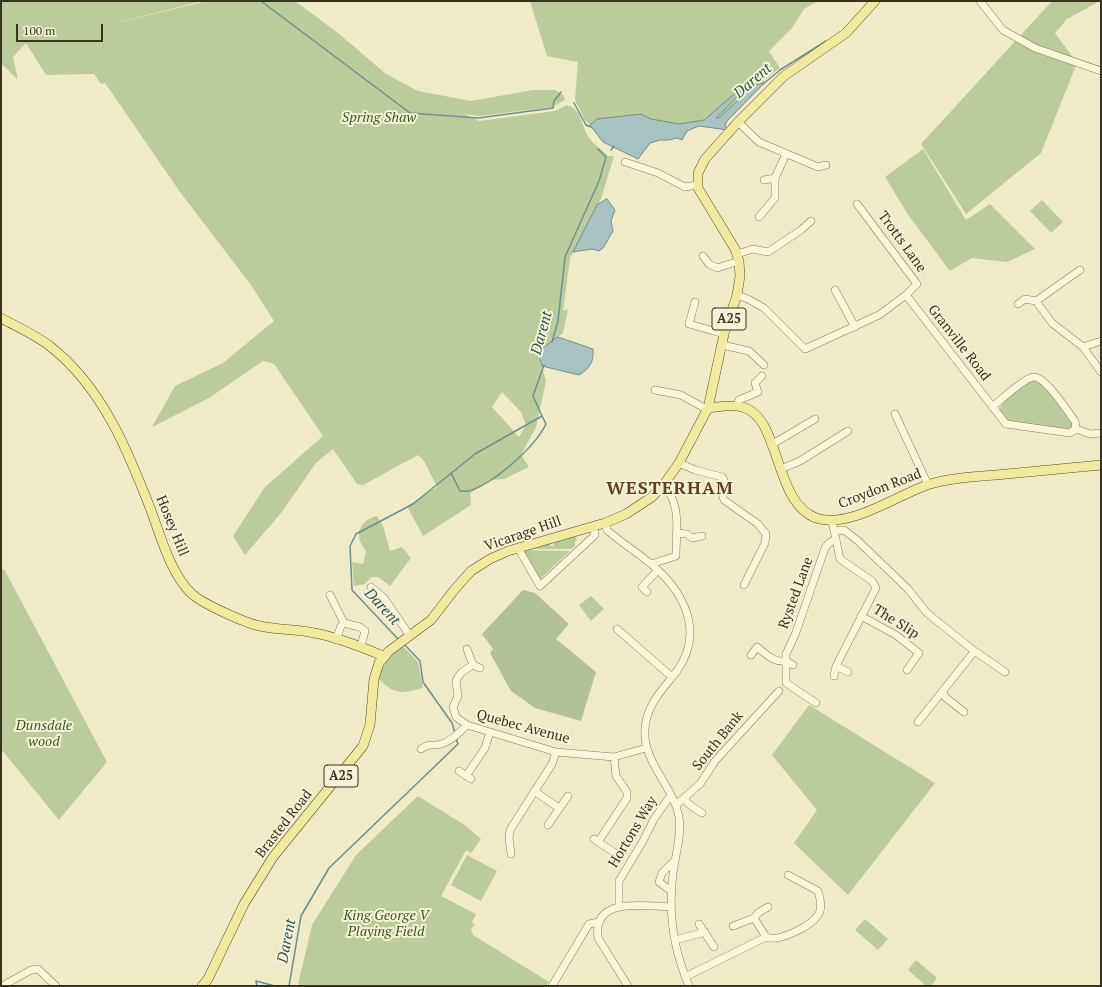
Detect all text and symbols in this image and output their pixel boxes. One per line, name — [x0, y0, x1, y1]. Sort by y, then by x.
scale bar — [18, 16, 105, 42]
text: 100 m — [23, 23, 55, 38]
water label: Darent — [730, 60, 776, 102]
park label: Spring Shaw — [342, 110, 416, 126]
street label: Trotts Lane — [874, 208, 930, 276]
street label: Granville Road — [924, 302, 994, 384]
road number: A25 — [712, 308, 746, 330]
water label: Darent — [528, 309, 556, 357]
street label: Croydon Road — [836, 465, 924, 513]
district label: WESTERHAM — [606, 478, 734, 500]
street label: Hosey Hill — [152, 493, 192, 559]
street label: Vicarage Hill — [482, 513, 564, 555]
street label: Rysted Lane — [775, 555, 817, 631]
water label: Darent — [360, 585, 404, 629]
street label: The Slip — [870, 601, 922, 643]
street label: Quebec Avenue — [475, 706, 571, 748]
street label: South Bank — [689, 708, 747, 774]
park label: Dunsdale wood — [16, 718, 72, 750]
road number: A25 — [324, 765, 358, 787]
street label: Brasted Road — [252, 787, 316, 861]
street label: Hortons Way — [605, 793, 661, 871]
park label: King George V Playing Field — [343, 908, 429, 940]
water label: Darent — [274, 917, 300, 965]

